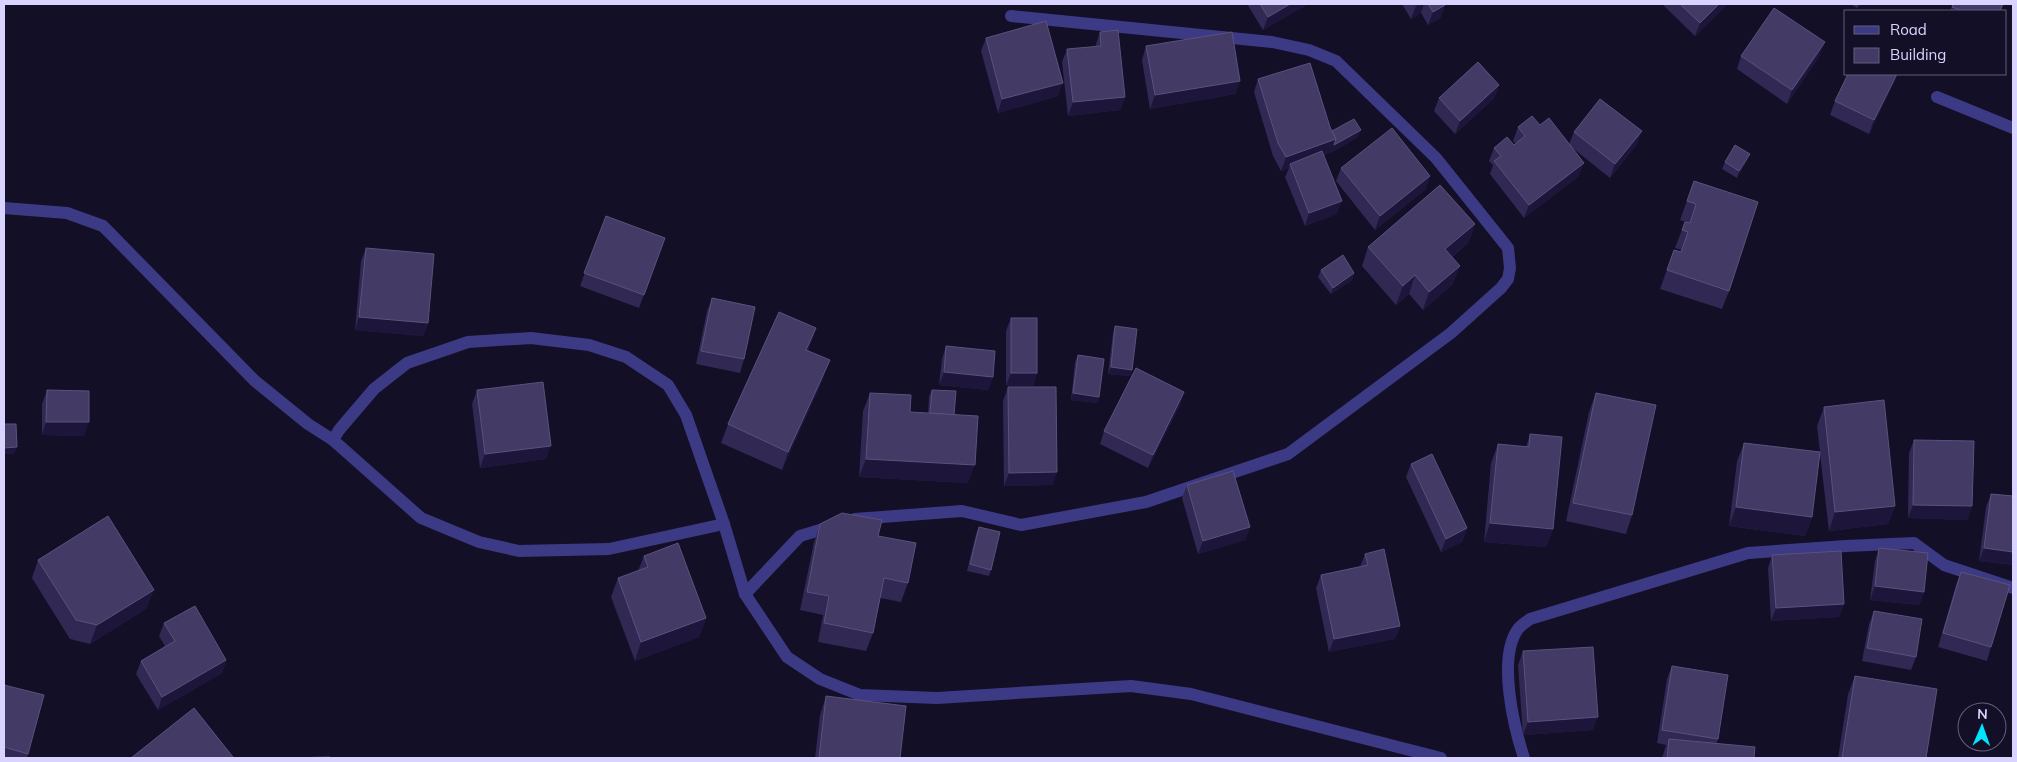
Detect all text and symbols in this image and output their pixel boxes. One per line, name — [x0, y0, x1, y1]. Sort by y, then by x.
legend — [1844, 10, 2007, 75]
text: Road — [1890, 20, 1927, 39]
text: Building — [1890, 45, 1946, 64]
north arrow — [1957, 702, 2007, 752]
text: N — [1977, 705, 1988, 723]

